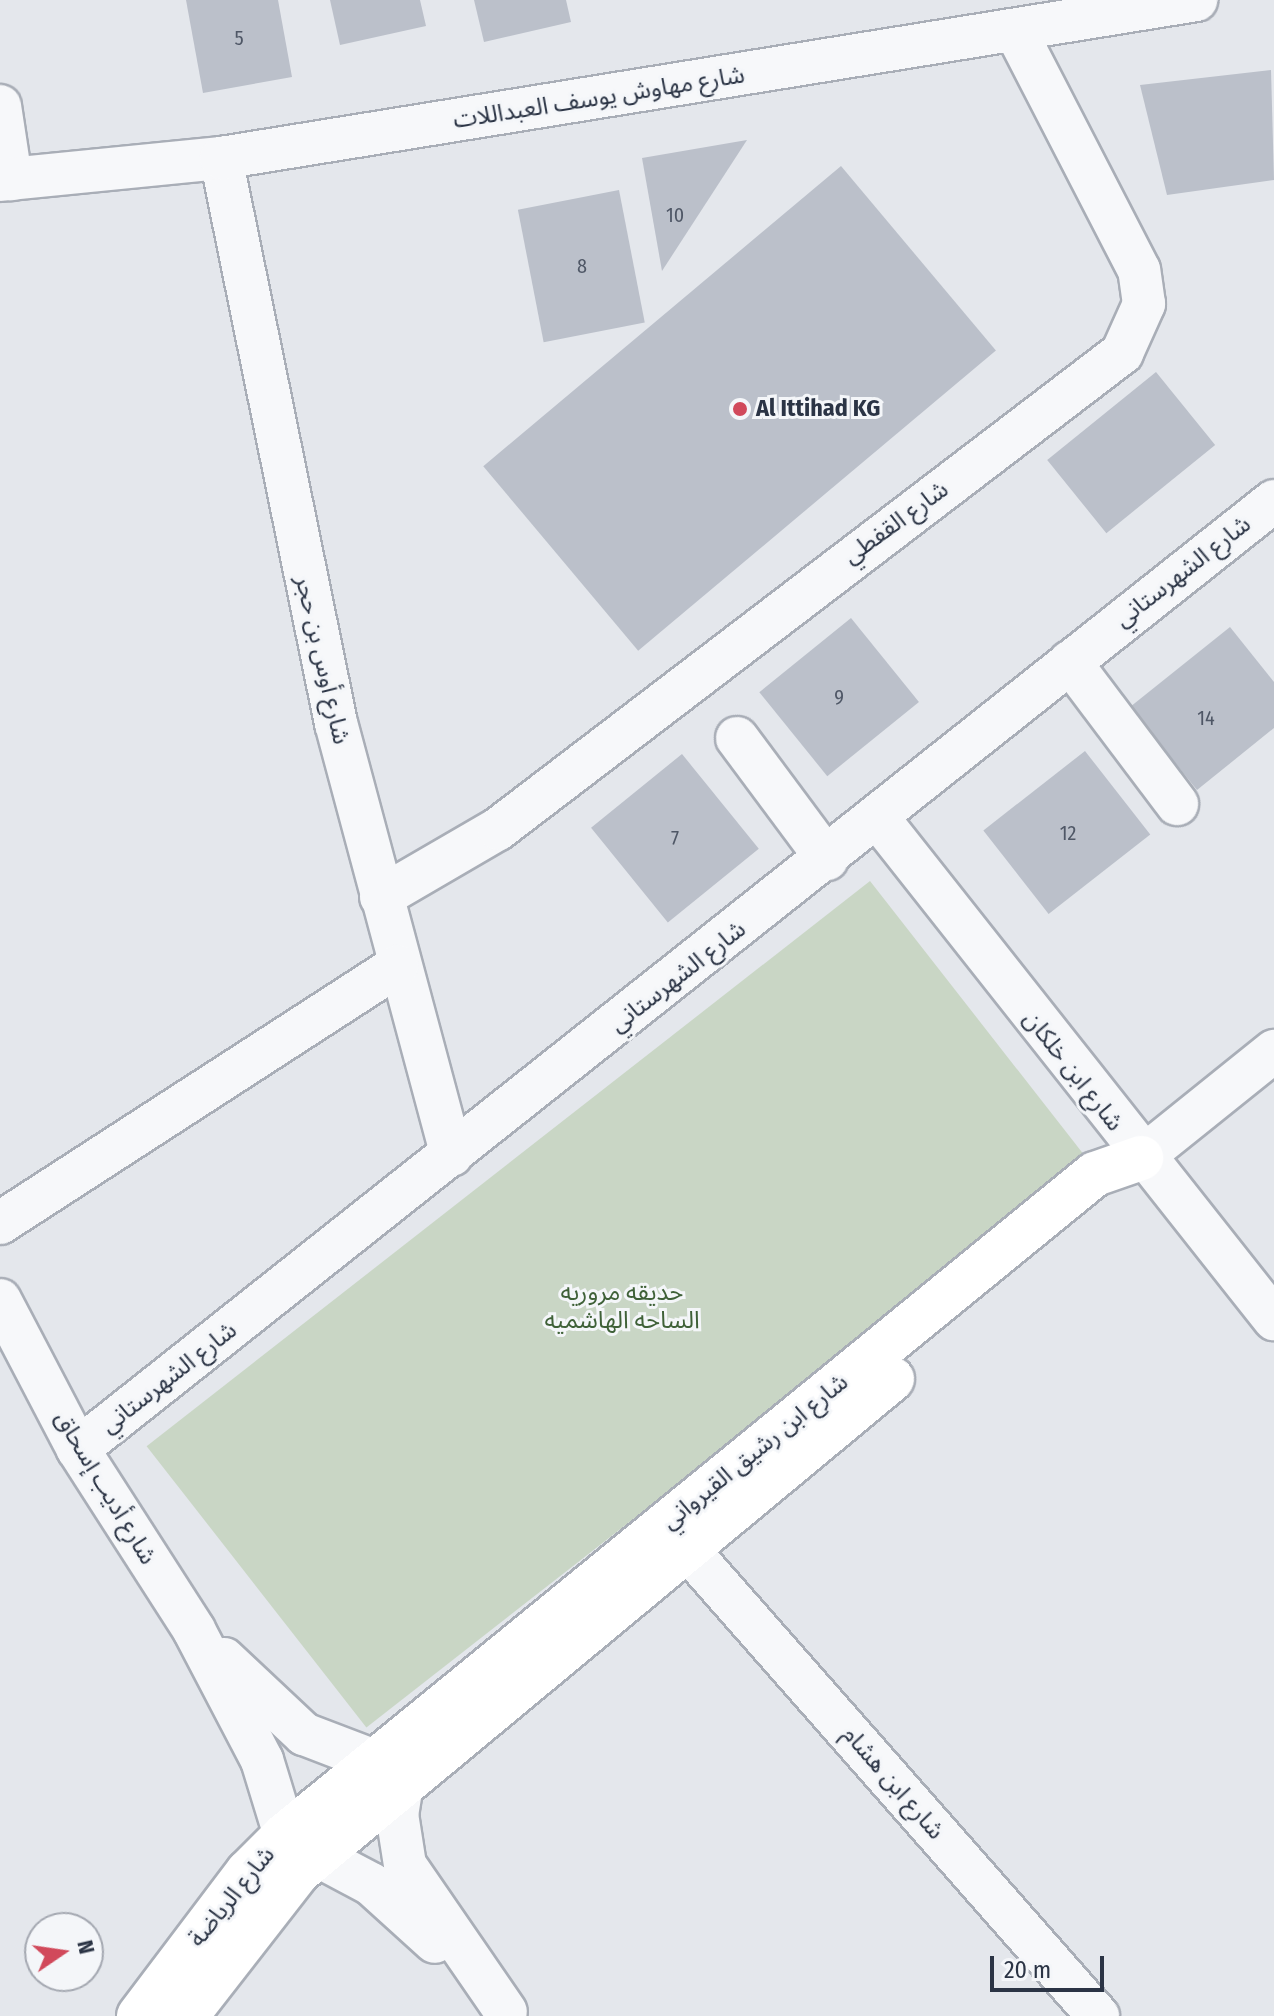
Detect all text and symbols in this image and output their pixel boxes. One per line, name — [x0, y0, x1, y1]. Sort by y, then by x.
house number: 5 — [234, 26, 244, 50]
street label: شارع مهاوش يوسف العبداللات — [451, 61, 747, 135]
house number: 10 — [666, 203, 684, 227]
house number: 8 — [577, 254, 587, 278]
place label: Al Ittihad KG — [756, 395, 880, 423]
marker: Al Ittihad KG — [731, 400, 749, 418]
street label: شارع القفطي — [838, 475, 954, 571]
street label: شارع الشهرستاني — [1109, 510, 1257, 634]
street label: شارع أوس بن حجر — [289, 573, 355, 747]
house number: 9 — [834, 685, 844, 709]
house number: 14 — [1197, 706, 1215, 730]
house number: 12 — [1060, 821, 1076, 845]
house number: 7 — [671, 826, 679, 850]
street label: شارع الشهرستاني — [604, 915, 752, 1039]
street label: شارع ابن خلكان — [1017, 1005, 1129, 1137]
park label: حديقه مروريه الساحه الهاشميه — [544, 1279, 700, 1335]
street label: شارع الشهرستاني — [95, 1316, 243, 1440]
street label: شارع ابن رشيق القيرواني — [656, 1368, 854, 1536]
street label: شارع أديب إسحاق — [48, 1406, 162, 1570]
street label: شارع ابن هشام — [836, 1721, 950, 1845]
street label: شارع الرياضة — [183, 1841, 281, 1953]
north arrow — [24, 1912, 104, 1992]
text: N — [71, 1937, 101, 1956]
scale bar — [994, 1940, 1108, 1990]
text: 20 m — [1004, 1956, 1051, 1984]

